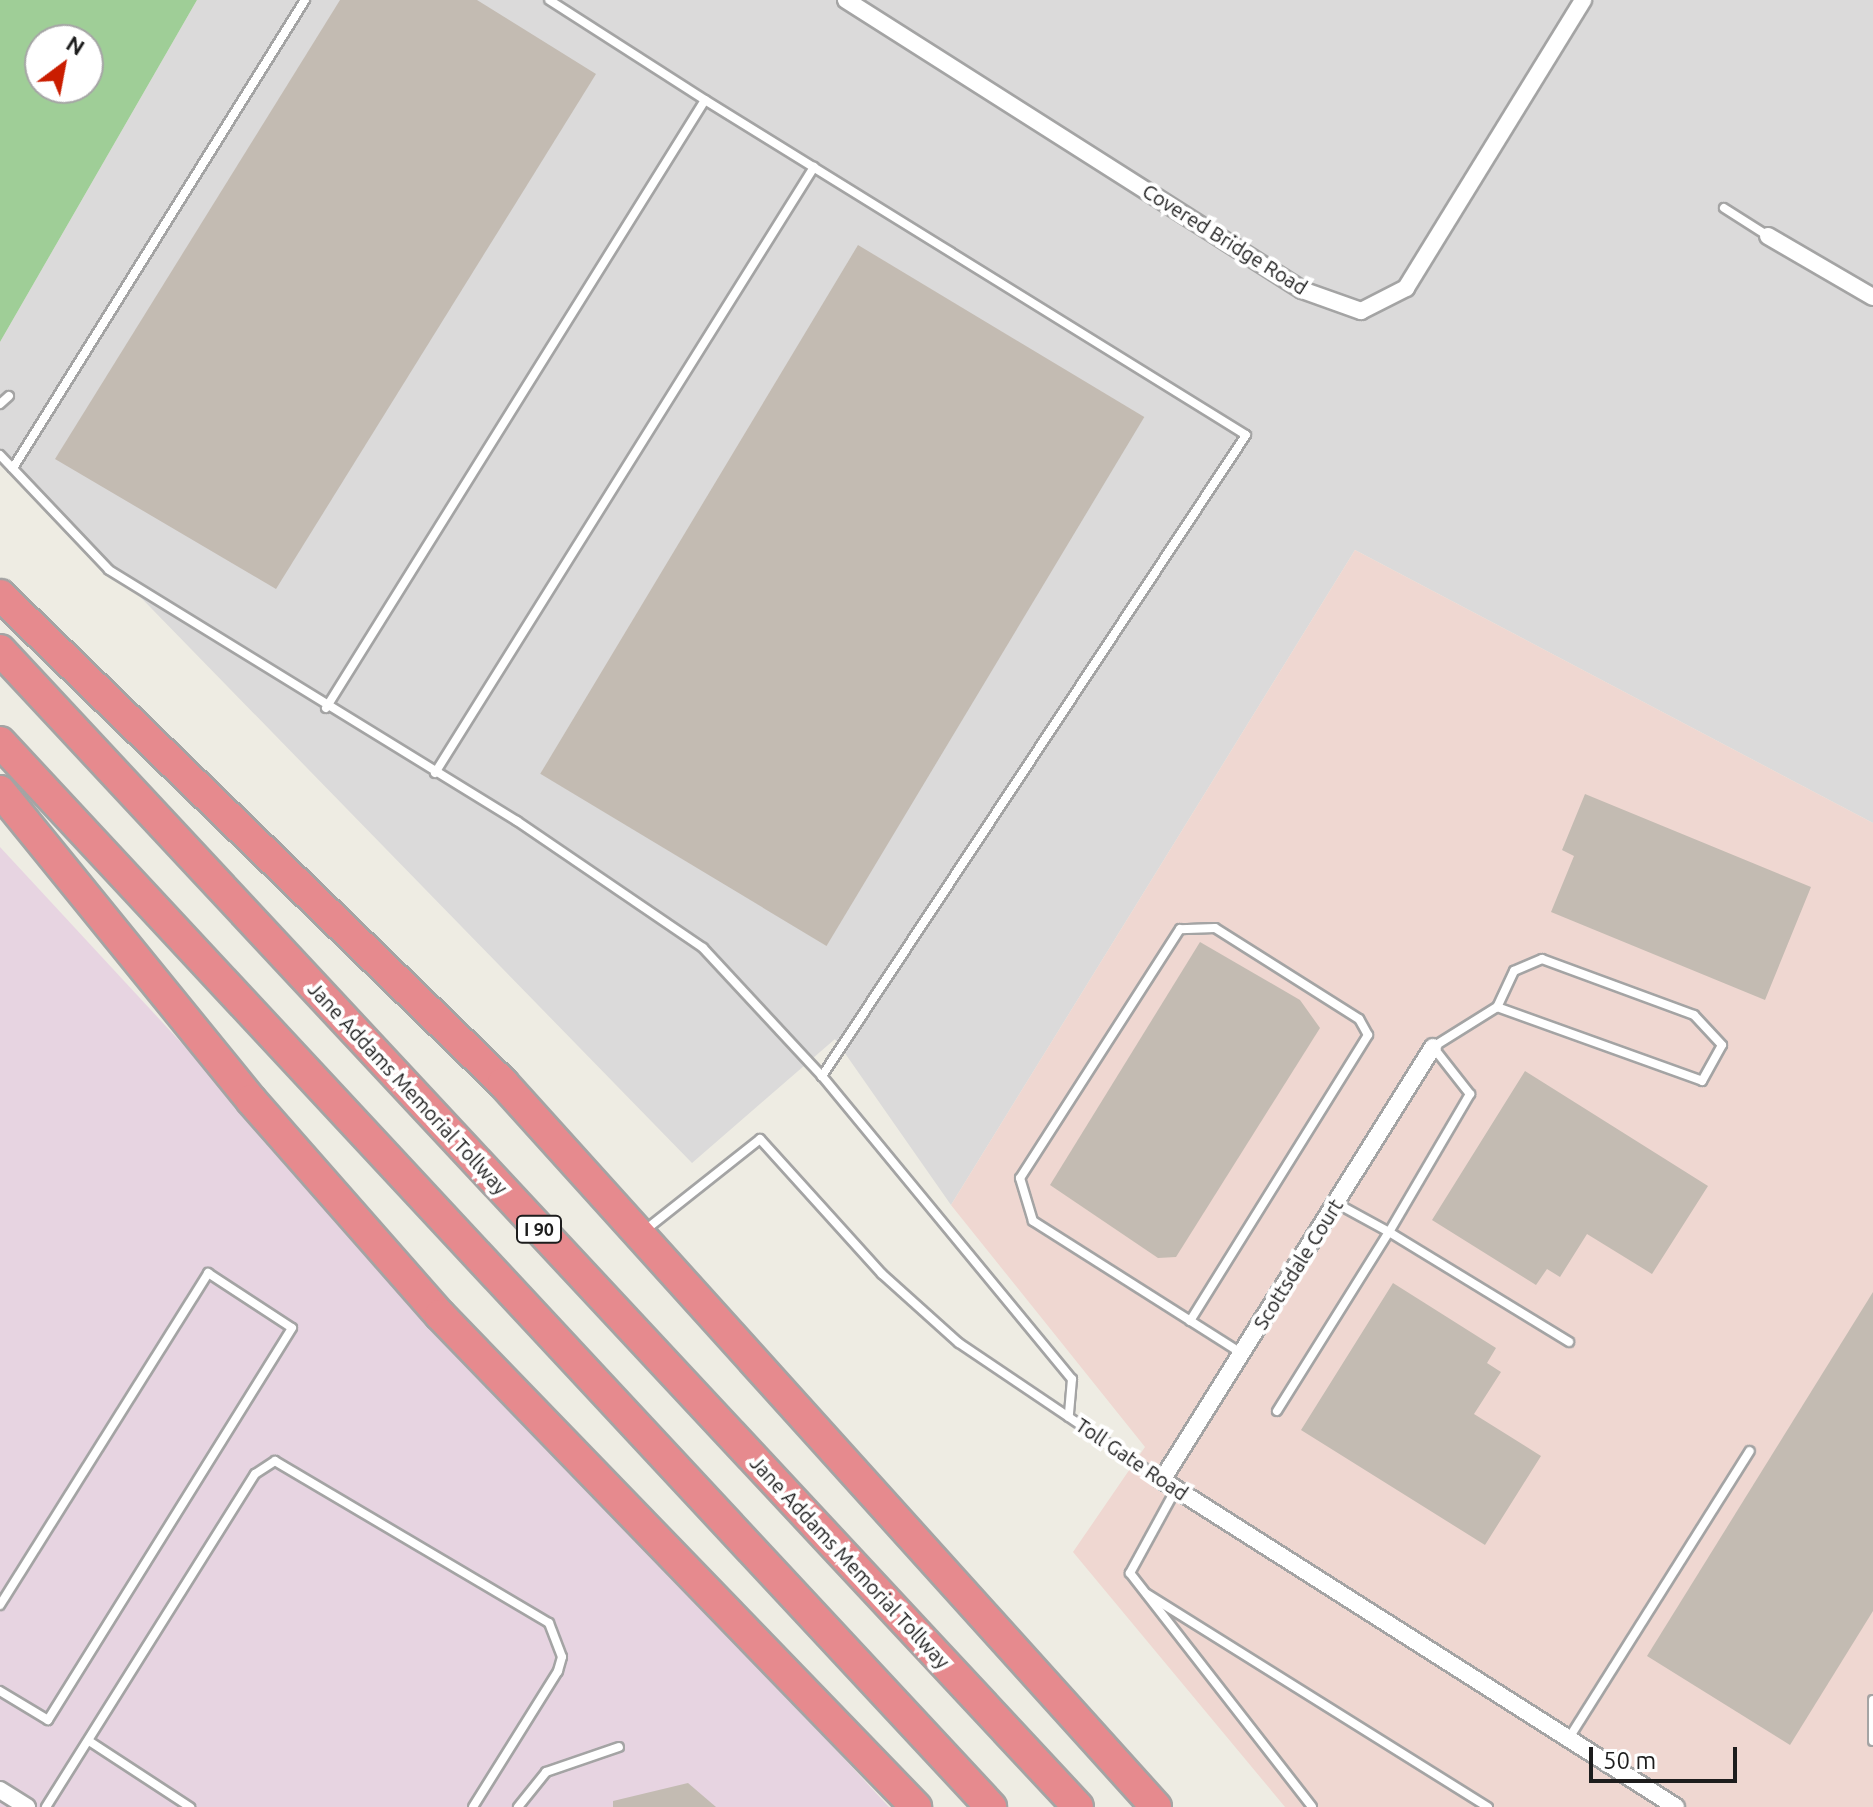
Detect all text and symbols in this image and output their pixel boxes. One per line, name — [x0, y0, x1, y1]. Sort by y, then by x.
north arrow — [24, 24, 104, 104]
text: N — [62, 30, 90, 60]
street label: Covered Bridge Road — [1138, 179, 1312, 299]
street label: Jane Addams Memorial Tollway — [303, 977, 513, 1199]
street label: Scottsdale Court — [1248, 1194, 1348, 1334]
road number: I 90 — [515, 1215, 563, 1243]
street label: Toll Gate Road — [1071, 1413, 1193, 1505]
street label: Jane Addams Memorial Tollway — [745, 1451, 955, 1673]
scale bar — [1593, 1731, 1741, 1781]
text: 50 m — [1603, 1747, 1656, 1774]

